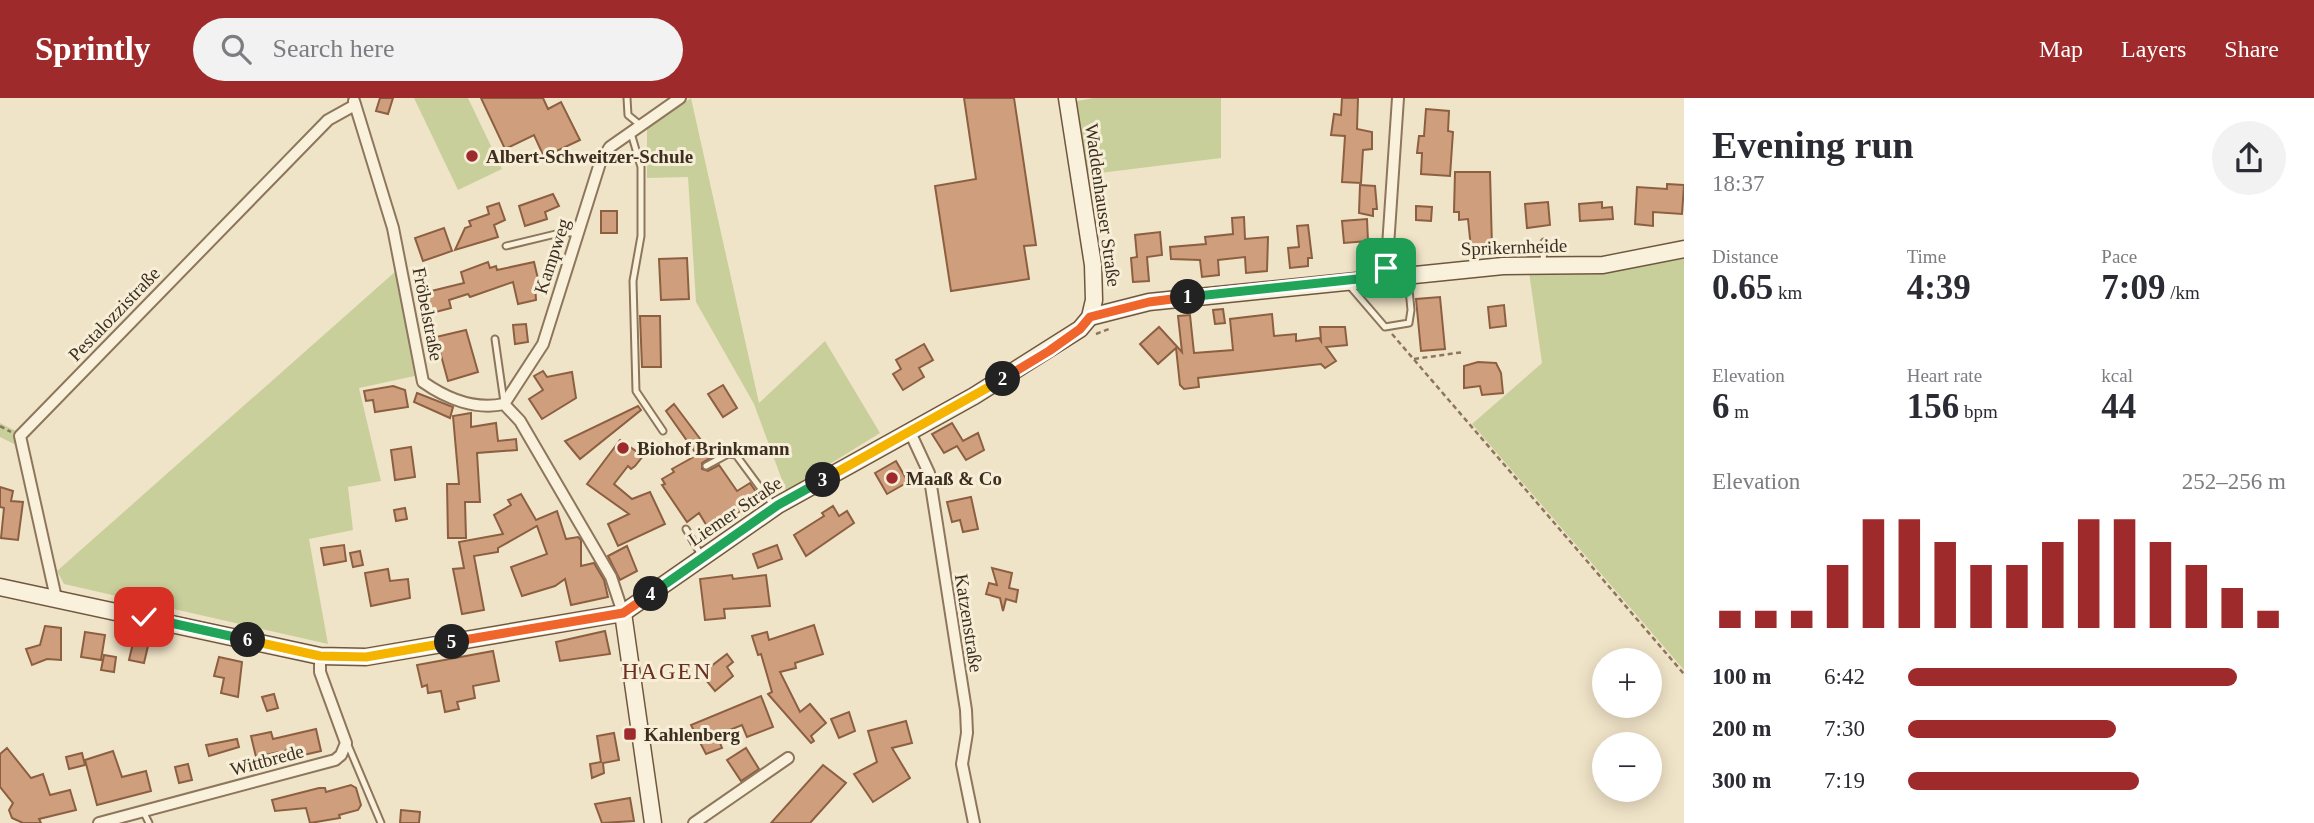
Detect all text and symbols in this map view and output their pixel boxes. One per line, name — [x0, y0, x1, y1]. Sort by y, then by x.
search box — [193, 18, 683, 81]
icon: search — [217, 30, 255, 68]
text: Sprintly — [35, 31, 151, 67]
text: Search here — [273, 34, 395, 63]
text: Map — [2039, 36, 2083, 62]
text: Layers — [2121, 36, 2186, 62]
text: Share — [2224, 36, 2279, 62]
button: share — [2212, 121, 2286, 195]
street label: Waddenhauser Straße — [1081, 122, 1125, 288]
text: Evening run — [1712, 124, 1914, 166]
place label: Albert-Schweitzer-Schule — [486, 146, 693, 167]
marker: Albert-Schweitzer-Schule — [464, 148, 480, 164]
text: 18:37 — [1712, 171, 1764, 196]
street label: Kampweg — [530, 215, 574, 296]
street label: Sprikernheide — [1460, 235, 1568, 259]
pin — [1356, 238, 1416, 298]
text: Distance — [1712, 246, 1778, 267]
text: Time — [1907, 246, 1946, 267]
text: Pace — [2101, 246, 2137, 267]
icon: arrive — [1367, 249, 1405, 287]
street label: Pestalozzistraße — [64, 263, 164, 365]
street label: Fröbelstraße — [409, 265, 447, 363]
text: 0.65 — [1712, 268, 1773, 307]
text: 4:39 — [1907, 268, 1971, 307]
text: 7:09 — [2101, 268, 2165, 307]
pin: 1 — [1170, 280, 1206, 314]
text: km — [1773, 282, 1802, 303]
text: /km — [2165, 282, 2200, 303]
text: 1 — [1183, 286, 1192, 307]
pin: 2 — [986, 362, 1020, 396]
text: Elevation — [1712, 365, 1785, 386]
text: Heart rate — [1907, 365, 1982, 386]
text: kcal — [2101, 365, 2133, 386]
text: 2 — [998, 368, 1007, 389]
text: 6 — [1712, 387, 1730, 426]
text: 156 — [1907, 387, 1959, 426]
text: 44 — [2101, 387, 2136, 426]
text: m — [1730, 401, 1749, 422]
text: bpm — [1959, 401, 1998, 422]
place label: Biohof Brinkmann — [637, 438, 790, 459]
marker: Biohof Brinkmann — [615, 440, 631, 456]
pin: 3 — [806, 462, 840, 498]
place label: Maaß & Co — [906, 468, 1002, 489]
text: 3 — [818, 469, 827, 490]
text: Elevation — [1712, 469, 1800, 494]
text: 252–256 m — [2182, 469, 2286, 494]
marker: Maaß & Co — [884, 470, 900, 486]
street label: Liemer Straße — [684, 472, 786, 550]
street label: Katzenstraße — [951, 572, 987, 674]
pin: 4 — [634, 576, 668, 612]
text: 4 — [646, 583, 655, 604]
pin — [114, 587, 174, 647]
icon: check — [125, 598, 163, 636]
pin: 6 — [230, 622, 266, 658]
pin: 5 — [434, 624, 470, 660]
text: 6 — [243, 629, 252, 650]
text: 5 — [447, 631, 456, 652]
map controls — [1592, 648, 1662, 802]
button: + — [1592, 648, 1662, 718]
district label: HAGEN — [622, 659, 712, 684]
text: 100 m — [1712, 664, 1771, 689]
text: 6:42 — [1824, 664, 1865, 689]
text: 200 m — [1712, 716, 1771, 741]
text: 7:30 — [1824, 716, 1865, 741]
place label: Kahlenberg — [644, 724, 741, 745]
marker: Kahlenberg — [622, 726, 638, 742]
button: − — [1592, 732, 1662, 802]
street label: Wittbrede — [228, 740, 306, 780]
text: 300 m — [1712, 768, 1771, 793]
text: 7:19 — [1824, 768, 1865, 793]

